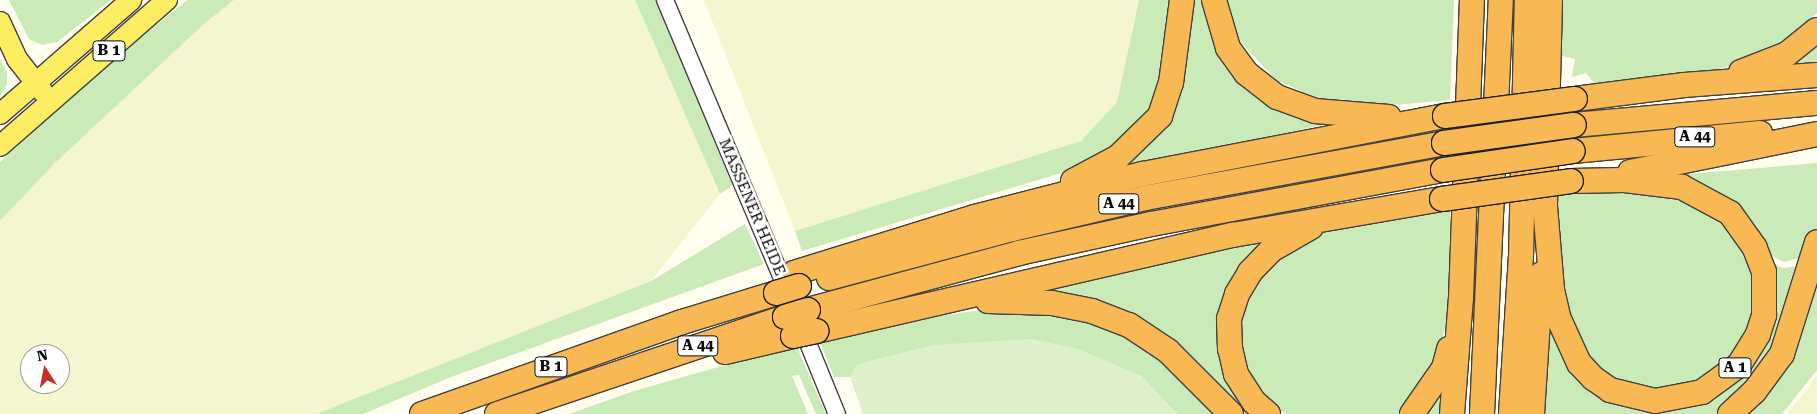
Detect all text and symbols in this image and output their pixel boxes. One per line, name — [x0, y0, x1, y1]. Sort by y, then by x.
road number: B 1 — [92, 38, 126, 64]
road number: A 44 — [1674, 124, 1716, 150]
street label: MASSENER HEIDE — [714, 136, 790, 278]
road number: A 44 — [1098, 192, 1140, 216]
road number: A 44 — [677, 334, 719, 358]
north arrow — [20, 344, 70, 394]
text: N — [36, 346, 49, 364]
road number: B 1 — [534, 354, 568, 380]
road number: A 1 — [1718, 356, 1752, 380]

